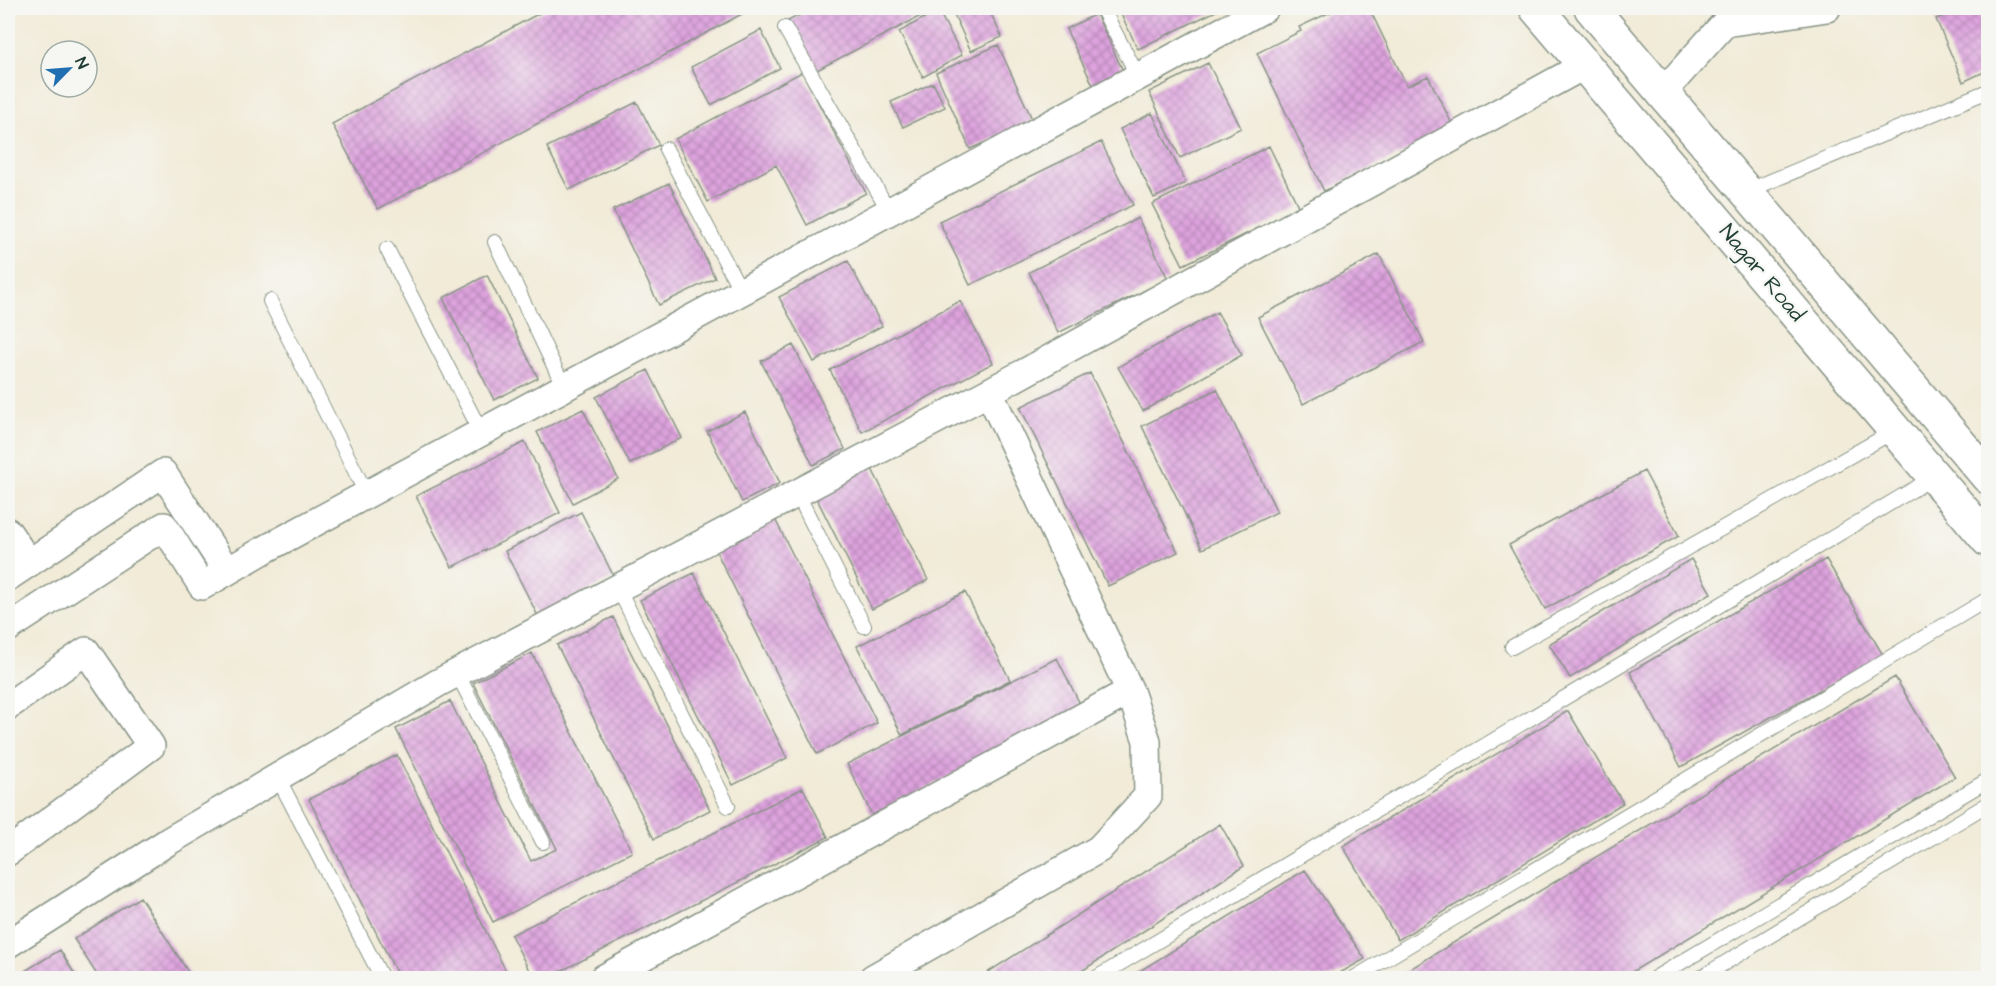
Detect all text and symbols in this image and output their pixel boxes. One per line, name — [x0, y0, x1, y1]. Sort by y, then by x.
north arrow — [39, 39, 99, 99]
text: N — [70, 54, 94, 72]
street label: Nagar Road — [1711, 217, 1812, 329]

